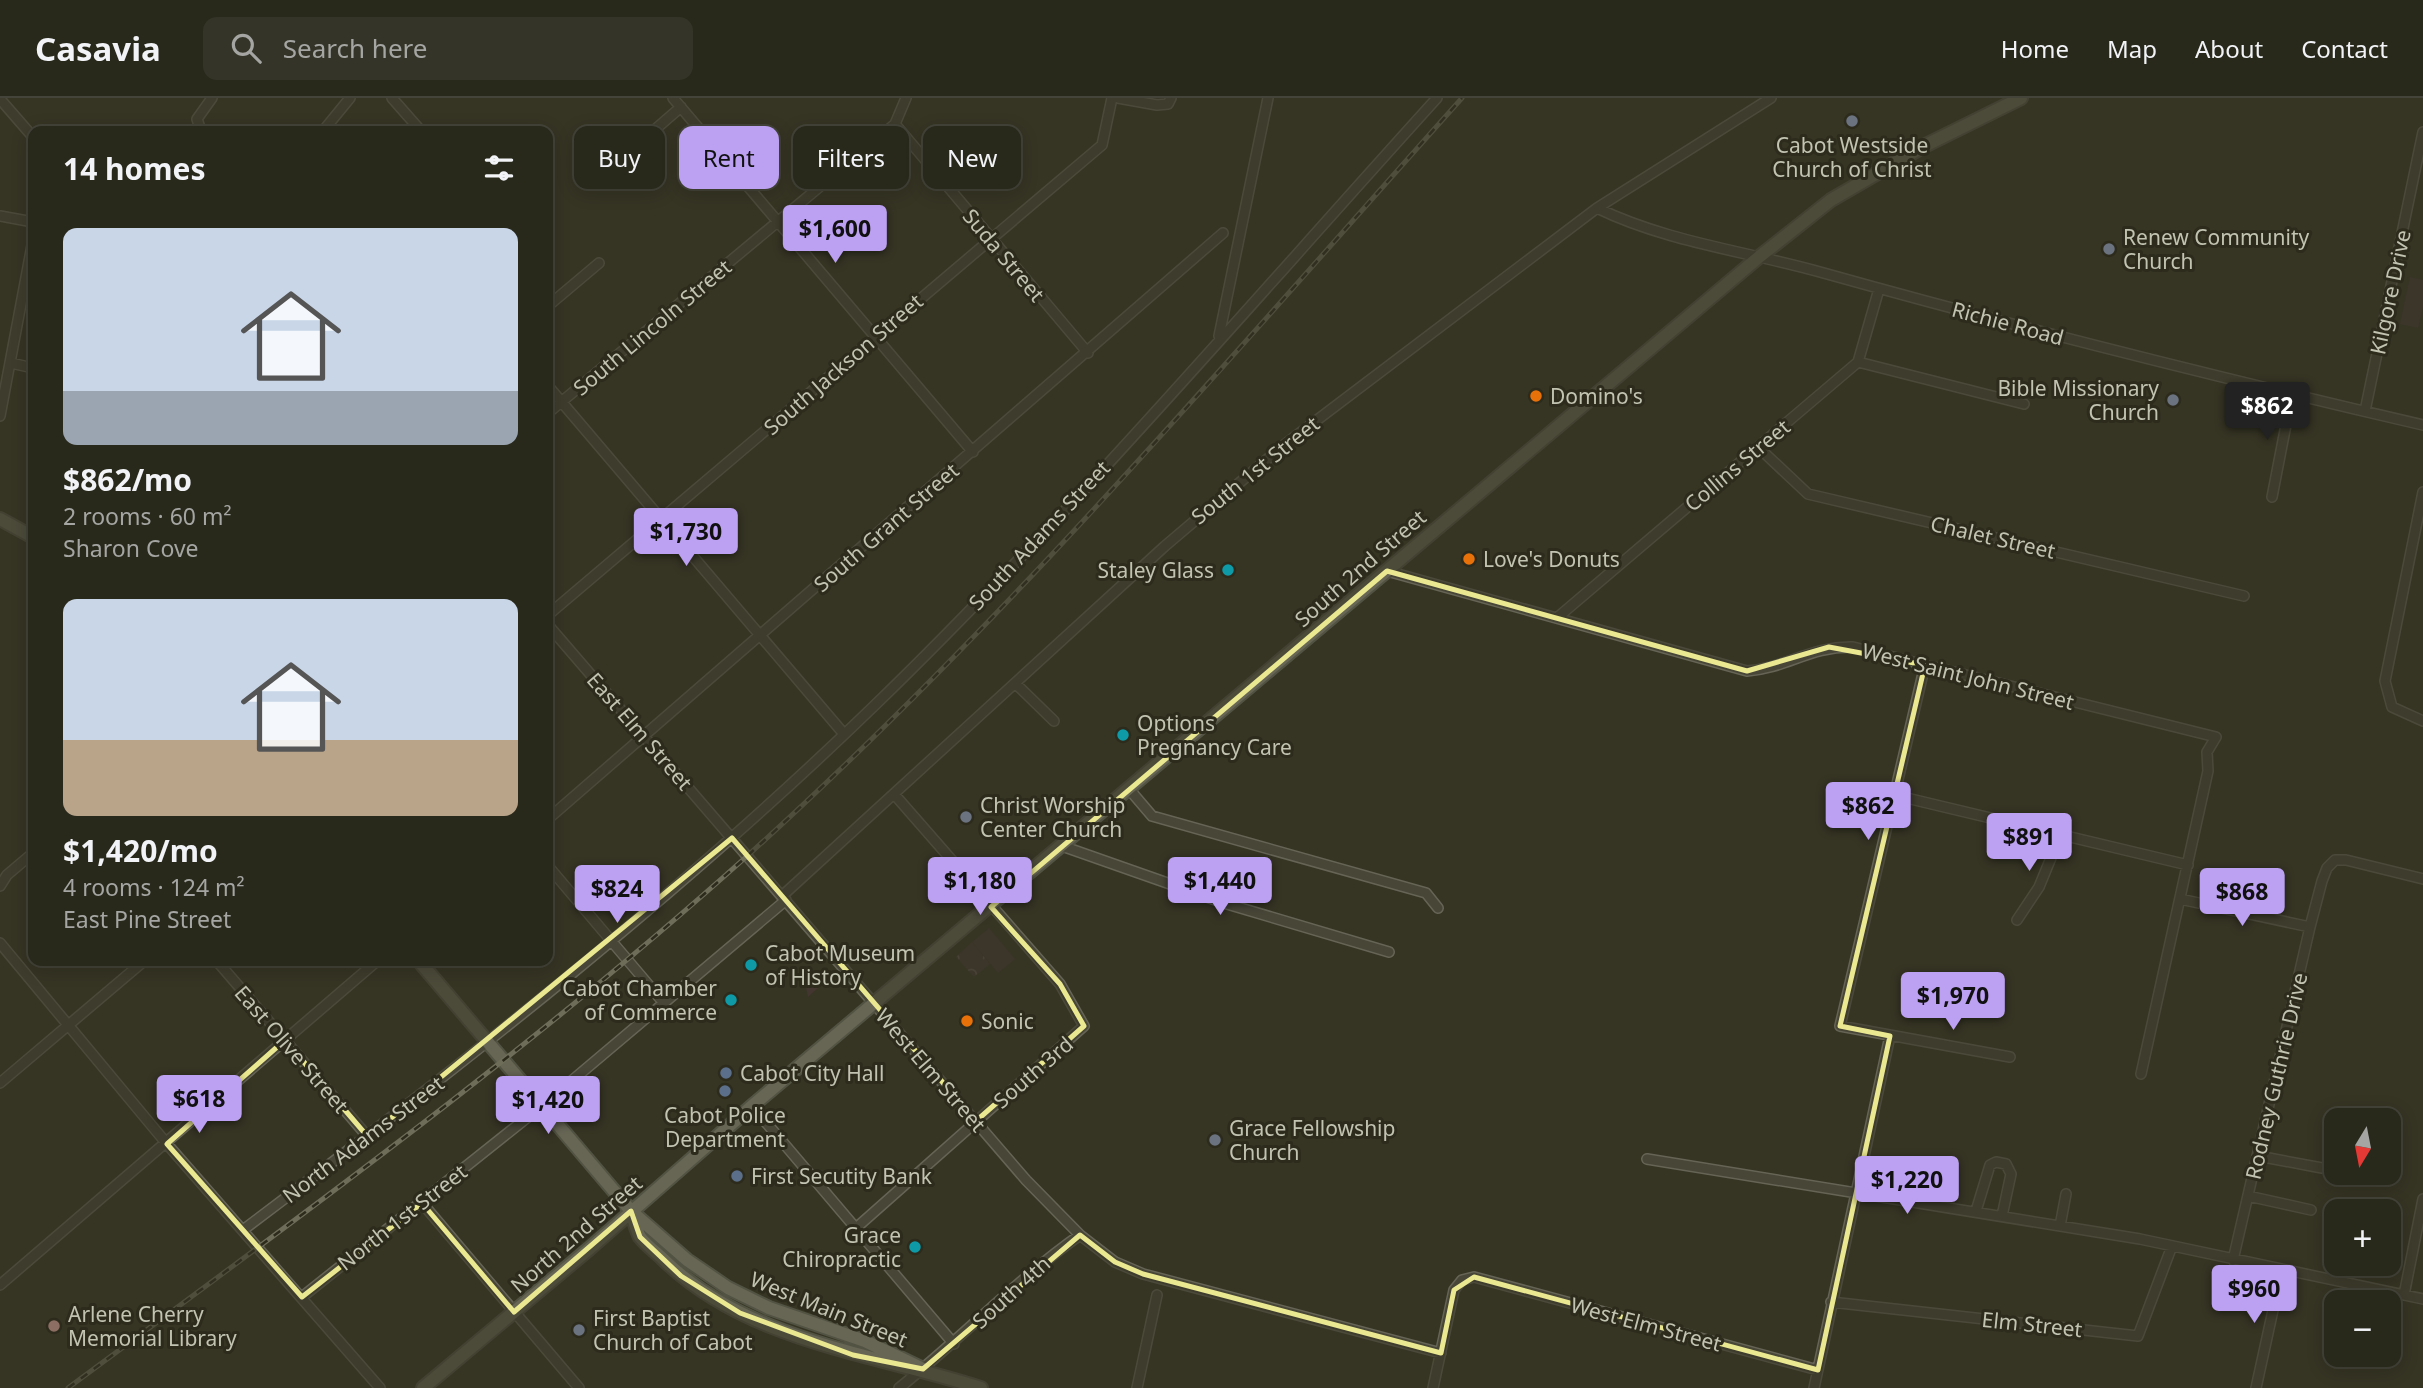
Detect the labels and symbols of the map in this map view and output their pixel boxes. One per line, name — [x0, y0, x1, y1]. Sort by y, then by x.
marker: Cabot Westside Church of Christ — [1844, 113, 1860, 129]
place label: Cabot Westside Church of Christ — [1772, 131, 1932, 183]
street label: Suda Street — [957, 203, 1051, 308]
pin: $1,600 — [778, 206, 892, 265]
place label: Renew Community Church — [2123, 223, 2309, 275]
street label: Kilgore Drive — [2363, 227, 2417, 357]
marker: Renew Community Church — [2101, 241, 2117, 257]
street label: South Lincoln Street — [567, 252, 737, 401]
street label: South Jackson Street — [758, 287, 929, 441]
street label: Richie Road — [1949, 295, 2067, 351]
place label: Bible Missionary Church — [1997, 374, 2159, 426]
place label: Domino's — [1550, 382, 1643, 410]
pin: $862 — [2226, 382, 2308, 442]
marker: Domino's — [1528, 388, 1544, 404]
marker: Bible Missionary Church — [2165, 392, 2181, 408]
street label: South 1st Street — [1185, 409, 1325, 530]
street label: Collins Street — [1678, 412, 1796, 517]
street label: South Adams Street — [962, 454, 1116, 616]
street label: South Grant Street — [808, 456, 965, 598]
street label: South 2nd Street — [1288, 503, 1432, 633]
pin: $1,730 — [629, 508, 743, 568]
street label: Chalet Street — [1928, 509, 2058, 565]
place label: Love's Donuts — [1483, 545, 1620, 573]
marker: Love's Donuts — [1461, 551, 1477, 567]
place label: Staley Glass — [1097, 556, 1214, 584]
marker: Staley Glass — [1220, 562, 1236, 578]
street label: West Saint John Street — [1859, 636, 2077, 716]
street label: East Elm Street — [581, 666, 699, 796]
place label: Options Pregnancy Care — [1137, 709, 1292, 761]
marker: Options Pregnancy Care — [1115, 727, 1131, 743]
pin: $862 — [1827, 782, 1909, 842]
place label: Christ Worship Center Church — [980, 791, 1125, 843]
marker: Christ Worship Center Church — [958, 809, 974, 825]
pin: $891 — [1988, 814, 2070, 873]
pin: $1,180 — [923, 858, 1037, 917]
pin: $1,440 — [1163, 858, 1277, 917]
pin: $824 — [576, 866, 658, 925]
pin: $868 — [2201, 868, 2283, 928]
place label: Cabot Museum of History — [765, 939, 915, 991]
marker: Cabot Museum of History — [743, 957, 759, 973]
street label: Rodney Guthrie Drive — [2239, 970, 2313, 1182]
pin: $1,970 — [1896, 972, 2010, 1032]
place label: Cabot Chamber of Commerce — [562, 974, 717, 1026]
street label: East Olive Street — [229, 979, 355, 1119]
marker: Cabot Chamber of Commerce — [723, 992, 739, 1008]
street label: West Elm Street — [870, 1002, 993, 1138]
place label: Sonic — [981, 1007, 1034, 1035]
marker: Sonic — [959, 1013, 975, 1029]
street label: South 3rd — [987, 1030, 1079, 1114]
place label: Cabot City Hall — [740, 1059, 884, 1087]
marker: Cabot City Hall — [718, 1065, 734, 1081]
street label: North Adams Street — [277, 1069, 450, 1209]
pin: $618 — [158, 1076, 240, 1135]
pin: $1,420 — [491, 1076, 605, 1136]
marker: Cabot Police Department — [717, 1083, 733, 1099]
place label: Cabot Police Department — [664, 1101, 786, 1153]
north arrow — [2324, 1108, 2401, 1185]
place label: Grace Fellowship Church — [1229, 1114, 1395, 1166]
marker: Grace Fellowship Church — [1207, 1132, 1223, 1148]
pin: $1,220 — [1850, 1156, 1964, 1216]
street label: North 1st Street — [331, 1157, 473, 1276]
place label: First Secutity Bank — [751, 1162, 933, 1190]
marker: First Secutity Bank — [729, 1168, 745, 1184]
street label: North 2nd Street — [504, 1169, 648, 1299]
place label: Grace Chiropractic — [782, 1221, 901, 1273]
marker: Grace Chiropractic — [907, 1239, 923, 1255]
street label: South 4th — [966, 1250, 1056, 1334]
street label: West Main Street — [746, 1265, 912, 1353]
pin: $960 — [2213, 1266, 2295, 1325]
street label: West Elm Street — [1568, 1290, 1725, 1358]
place label: Arlene Cherry Memorial Library — [68, 1300, 237, 1352]
place label: First Baptist Church of Cabot — [593, 1304, 753, 1356]
street label: Elm Street — [1980, 1305, 2084, 1343]
marker: Arlene Cherry Memorial Library — [46, 1318, 62, 1334]
marker: First Baptist Church of Cabot — [571, 1322, 587, 1338]

